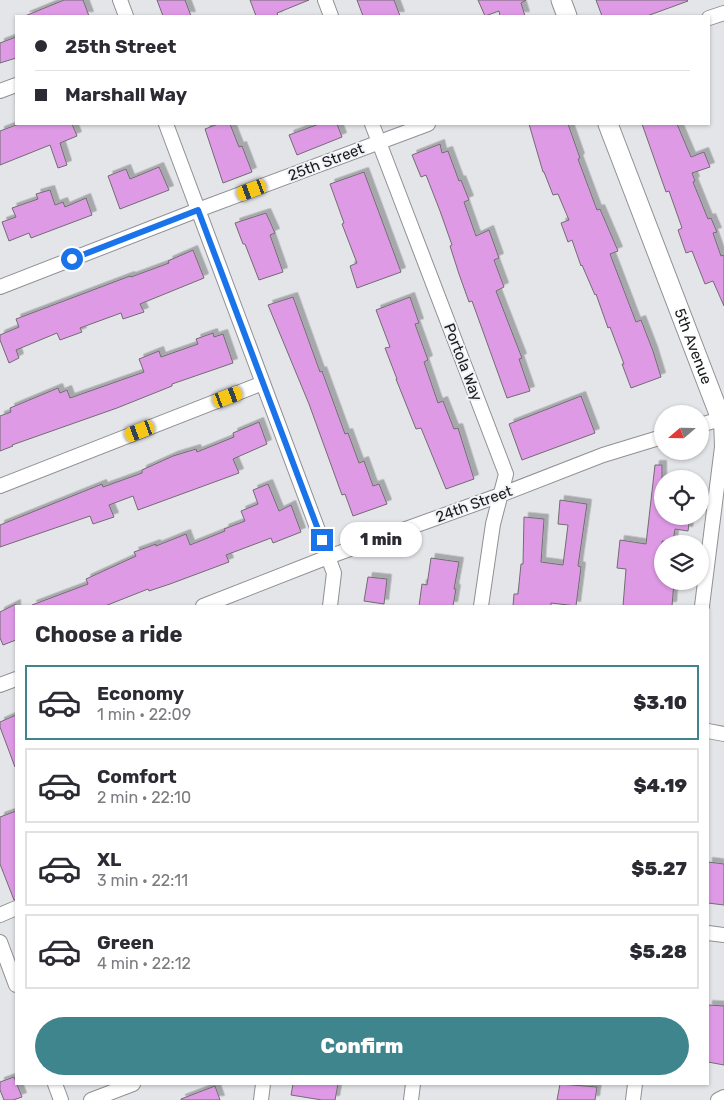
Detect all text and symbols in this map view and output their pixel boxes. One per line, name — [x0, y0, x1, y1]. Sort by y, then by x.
text: 25th Street — [65, 35, 176, 58]
text: Marshall Way — [65, 83, 187, 106]
street label: 25th Street — [286, 139, 367, 185]
car — [235, 178, 268, 202]
route start — [61, 248, 83, 270]
street label: 5th Avenue — [670, 306, 716, 387]
street label: Portola Way — [440, 321, 486, 403]
car — [211, 385, 244, 409]
north arrow — [654, 405, 709, 460]
map controls — [654, 405, 709, 590]
car — [123, 419, 156, 443]
button: locate — [654, 470, 709, 525]
street label: 24th Street — [433, 482, 515, 526]
callout: 1 min — [340, 522, 422, 558]
route end — [311, 529, 333, 551]
text: 1 min — [360, 530, 402, 549]
button: layers — [654, 535, 709, 590]
text: Choose a ride — [35, 621, 182, 648]
icon: car — [37, 680, 82, 725]
text: Economy — [97, 682, 184, 705]
text: $3.10 — [633, 691, 687, 714]
text: 1 min · 22:09 — [97, 705, 191, 724]
icon: car — [37, 763, 82, 808]
text: Comfort — [97, 765, 177, 788]
text: $4.19 — [633, 774, 687, 797]
text: 2 min · 22:10 — [97, 788, 191, 807]
icon: car — [37, 846, 82, 891]
text: XL — [97, 848, 121, 871]
text: $5.27 — [631, 857, 687, 880]
text: 3 min · 22:11 — [97, 871, 188, 890]
icon: car — [37, 929, 82, 974]
text: Green — [97, 931, 154, 954]
text: $5.28 — [630, 940, 687, 963]
text: 4 min · 22:12 — [97, 954, 191, 973]
button: Confirm — [35, 1017, 689, 1075]

